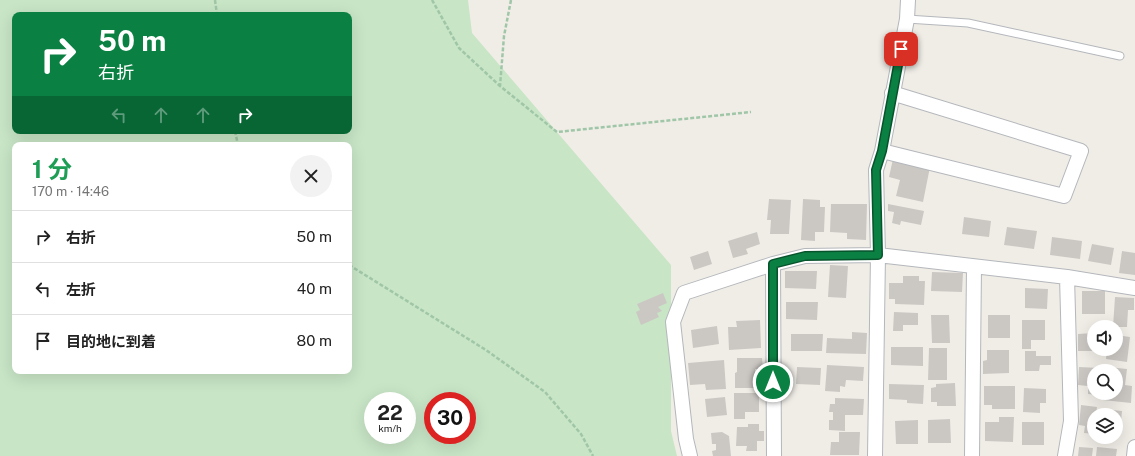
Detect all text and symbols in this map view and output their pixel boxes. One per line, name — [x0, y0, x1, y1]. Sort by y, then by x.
text: 50 m — [98, 24, 166, 57]
icon: right — [32, 28, 84, 80]
pin — [884, 32, 918, 66]
icon: arrive — [890, 38, 912, 60]
text: 右折 — [98, 62, 134, 83]
icon: left — [108, 104, 130, 126]
icon: ahead — [150, 104, 172, 126]
icon: ahead — [192, 104, 214, 126]
icon: right — [234, 104, 256, 126]
text: 1 分 — [32, 155, 72, 183]
button: close — [290, 155, 332, 197]
text: 170 m · 14:46 — [32, 184, 109, 199]
icon: right — [32, 226, 54, 248]
text: 50 m — [297, 228, 332, 245]
text: 右折 — [66, 229, 96, 246]
icon: left — [32, 278, 54, 300]
text: 40 m — [297, 280, 332, 297]
text: 左折 — [66, 281, 96, 298]
map controls — [1087, 320, 1123, 444]
button: sound — [1087, 320, 1123, 356]
icon: arrive — [32, 330, 54, 352]
text: 80 m — [297, 332, 332, 349]
text: 目的地に到着 — [66, 333, 156, 350]
position arrow — [752, 361, 794, 403]
button: search — [1087, 364, 1123, 400]
speed limit sign: 30 — [424, 392, 476, 444]
text: 22 — [377, 401, 403, 425]
button: layers — [1087, 408, 1123, 444]
text: km/h — [378, 422, 402, 434]

